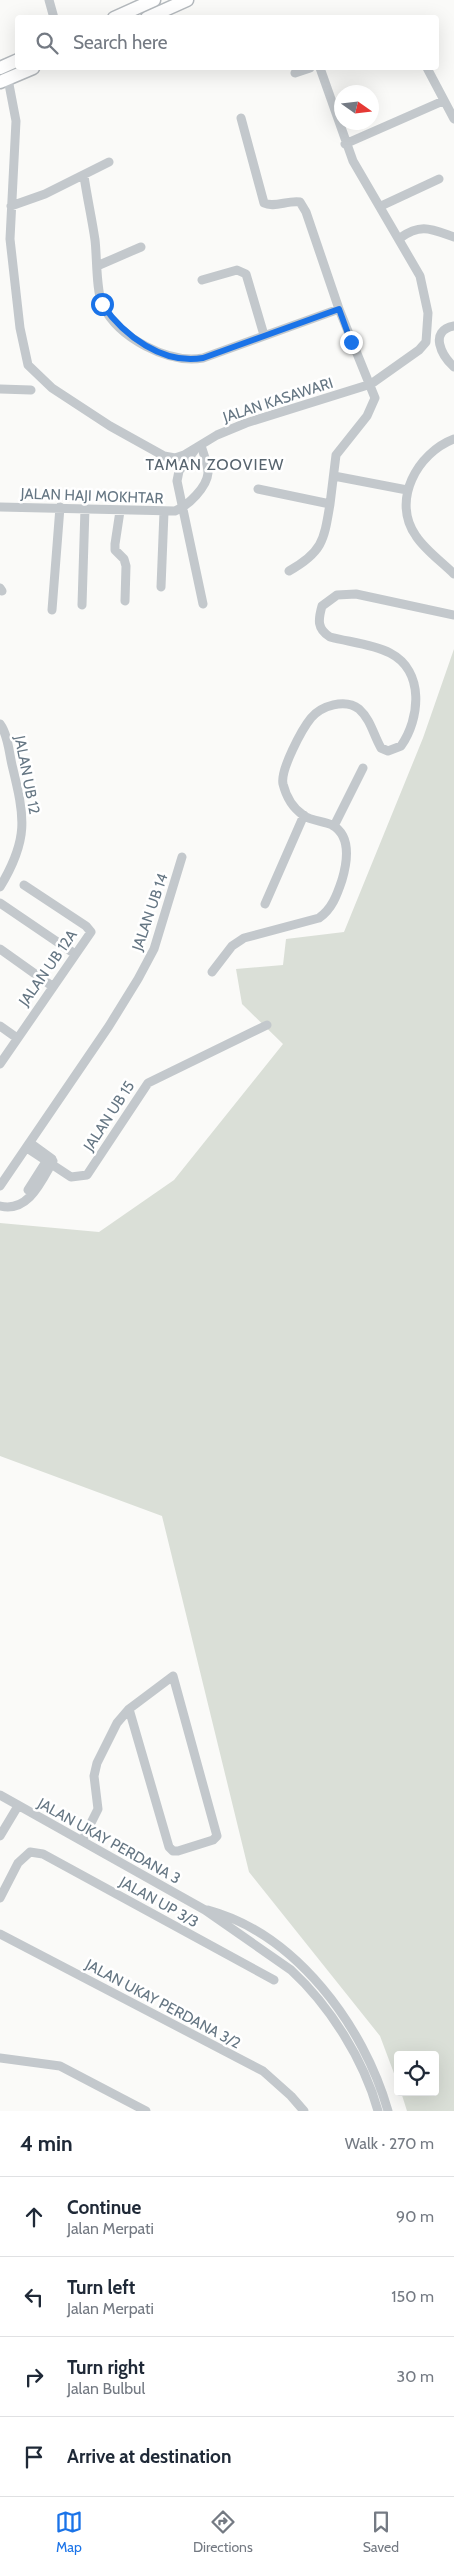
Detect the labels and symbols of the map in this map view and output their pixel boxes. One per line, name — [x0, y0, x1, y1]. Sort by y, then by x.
north arrow — [334, 85, 379, 130]
route start — [91, 293, 114, 316]
route end — [340, 331, 363, 354]
street label: JALAN KASAWARI — [220, 374, 335, 427]
district label: TAMAN ZOOVIEW — [145, 455, 285, 474]
street label: JALAN HAJI MOKHTAR — [19, 484, 164, 507]
street label: JALAN UB 12 — [10, 733, 43, 816]
street label: JALAN UB 14 — [128, 871, 172, 954]
street label: JALAN UB 12A — [15, 926, 81, 1010]
street label: JALAN UB 15 — [79, 1078, 138, 1155]
street label: JALAN UKAY PERDANA 3 — [34, 1794, 184, 1888]
street label: JALAN UP 3/3 — [115, 1872, 202, 1931]
street label: JALAN UKAY PERDANA 3/2 — [81, 1955, 244, 2053]

